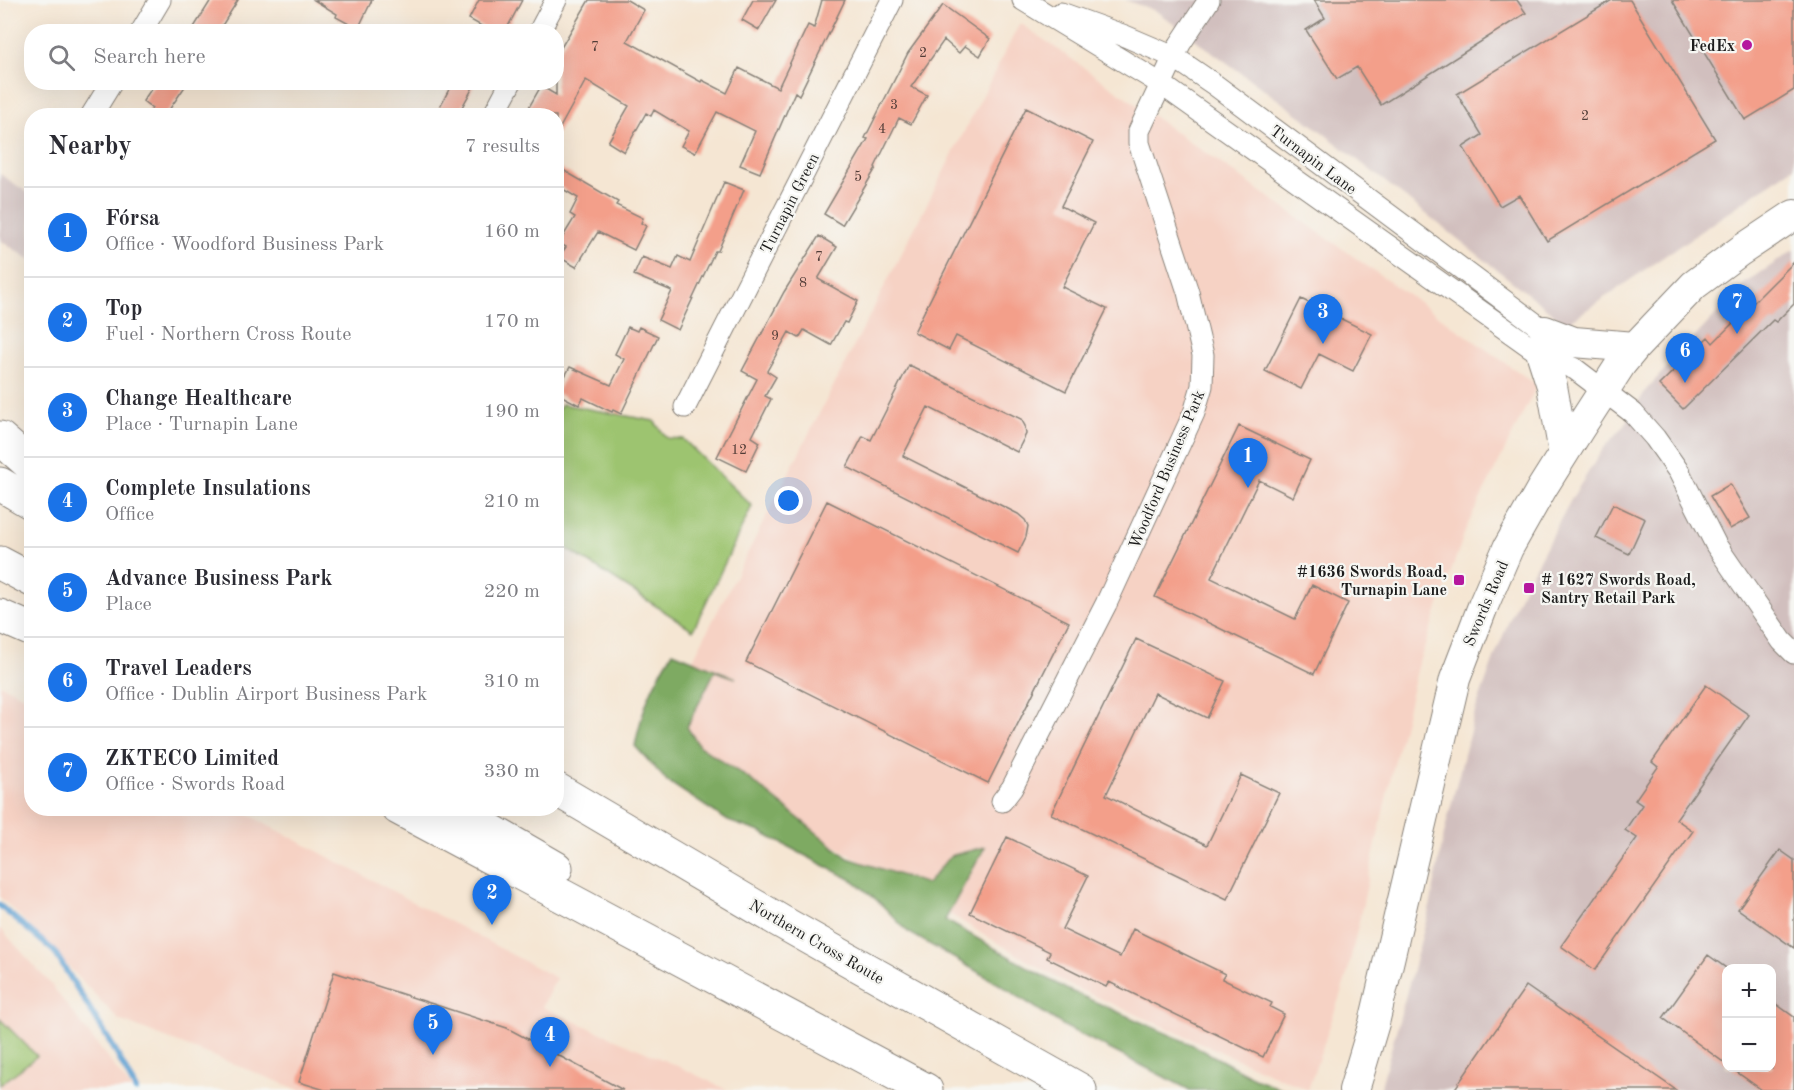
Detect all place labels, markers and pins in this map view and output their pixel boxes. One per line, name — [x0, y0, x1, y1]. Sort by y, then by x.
marker: FedEx — [1740, 38, 1754, 52]
place label: FedEx — [1689, 39, 1735, 55]
pin: 7 — [1718, 284, 1756, 334]
pin: 3 — [1304, 294, 1342, 344]
pin: 6 — [1666, 334, 1704, 383]
pin: 1 — [1228, 438, 1268, 488]
place label: #1636 Swords Road, Turnapin Lane — [1297, 565, 1447, 599]
marker: #1636 Swords Road, Turnapin Lane — [1452, 573, 1466, 587]
place label: # 1627 Swords Road, Santry Retail Park — [1541, 573, 1696, 607]
marker: # 1627 Swords Road, Santry Retail Park — [1522, 581, 1536, 595]
pin: 2 — [472, 876, 512, 925]
pin: 5 — [414, 1006, 452, 1055]
pin: 4 — [530, 1018, 570, 1067]

